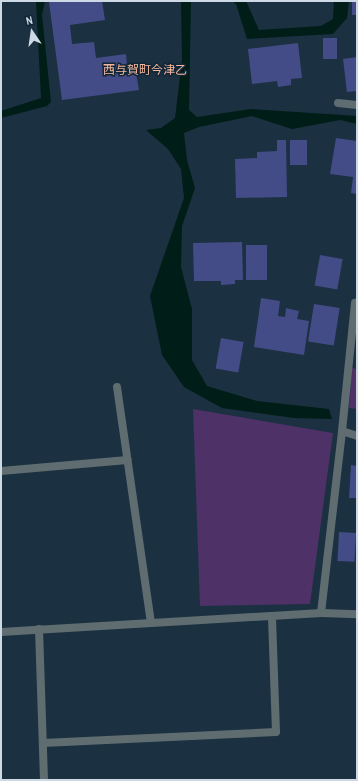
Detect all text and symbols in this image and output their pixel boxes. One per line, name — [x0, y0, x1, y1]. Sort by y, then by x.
north arrow — [12, 12, 52, 52]
text: N — [25, 13, 34, 28]
district label: 西与賀町今津乙 — [103, 64, 187, 78]

